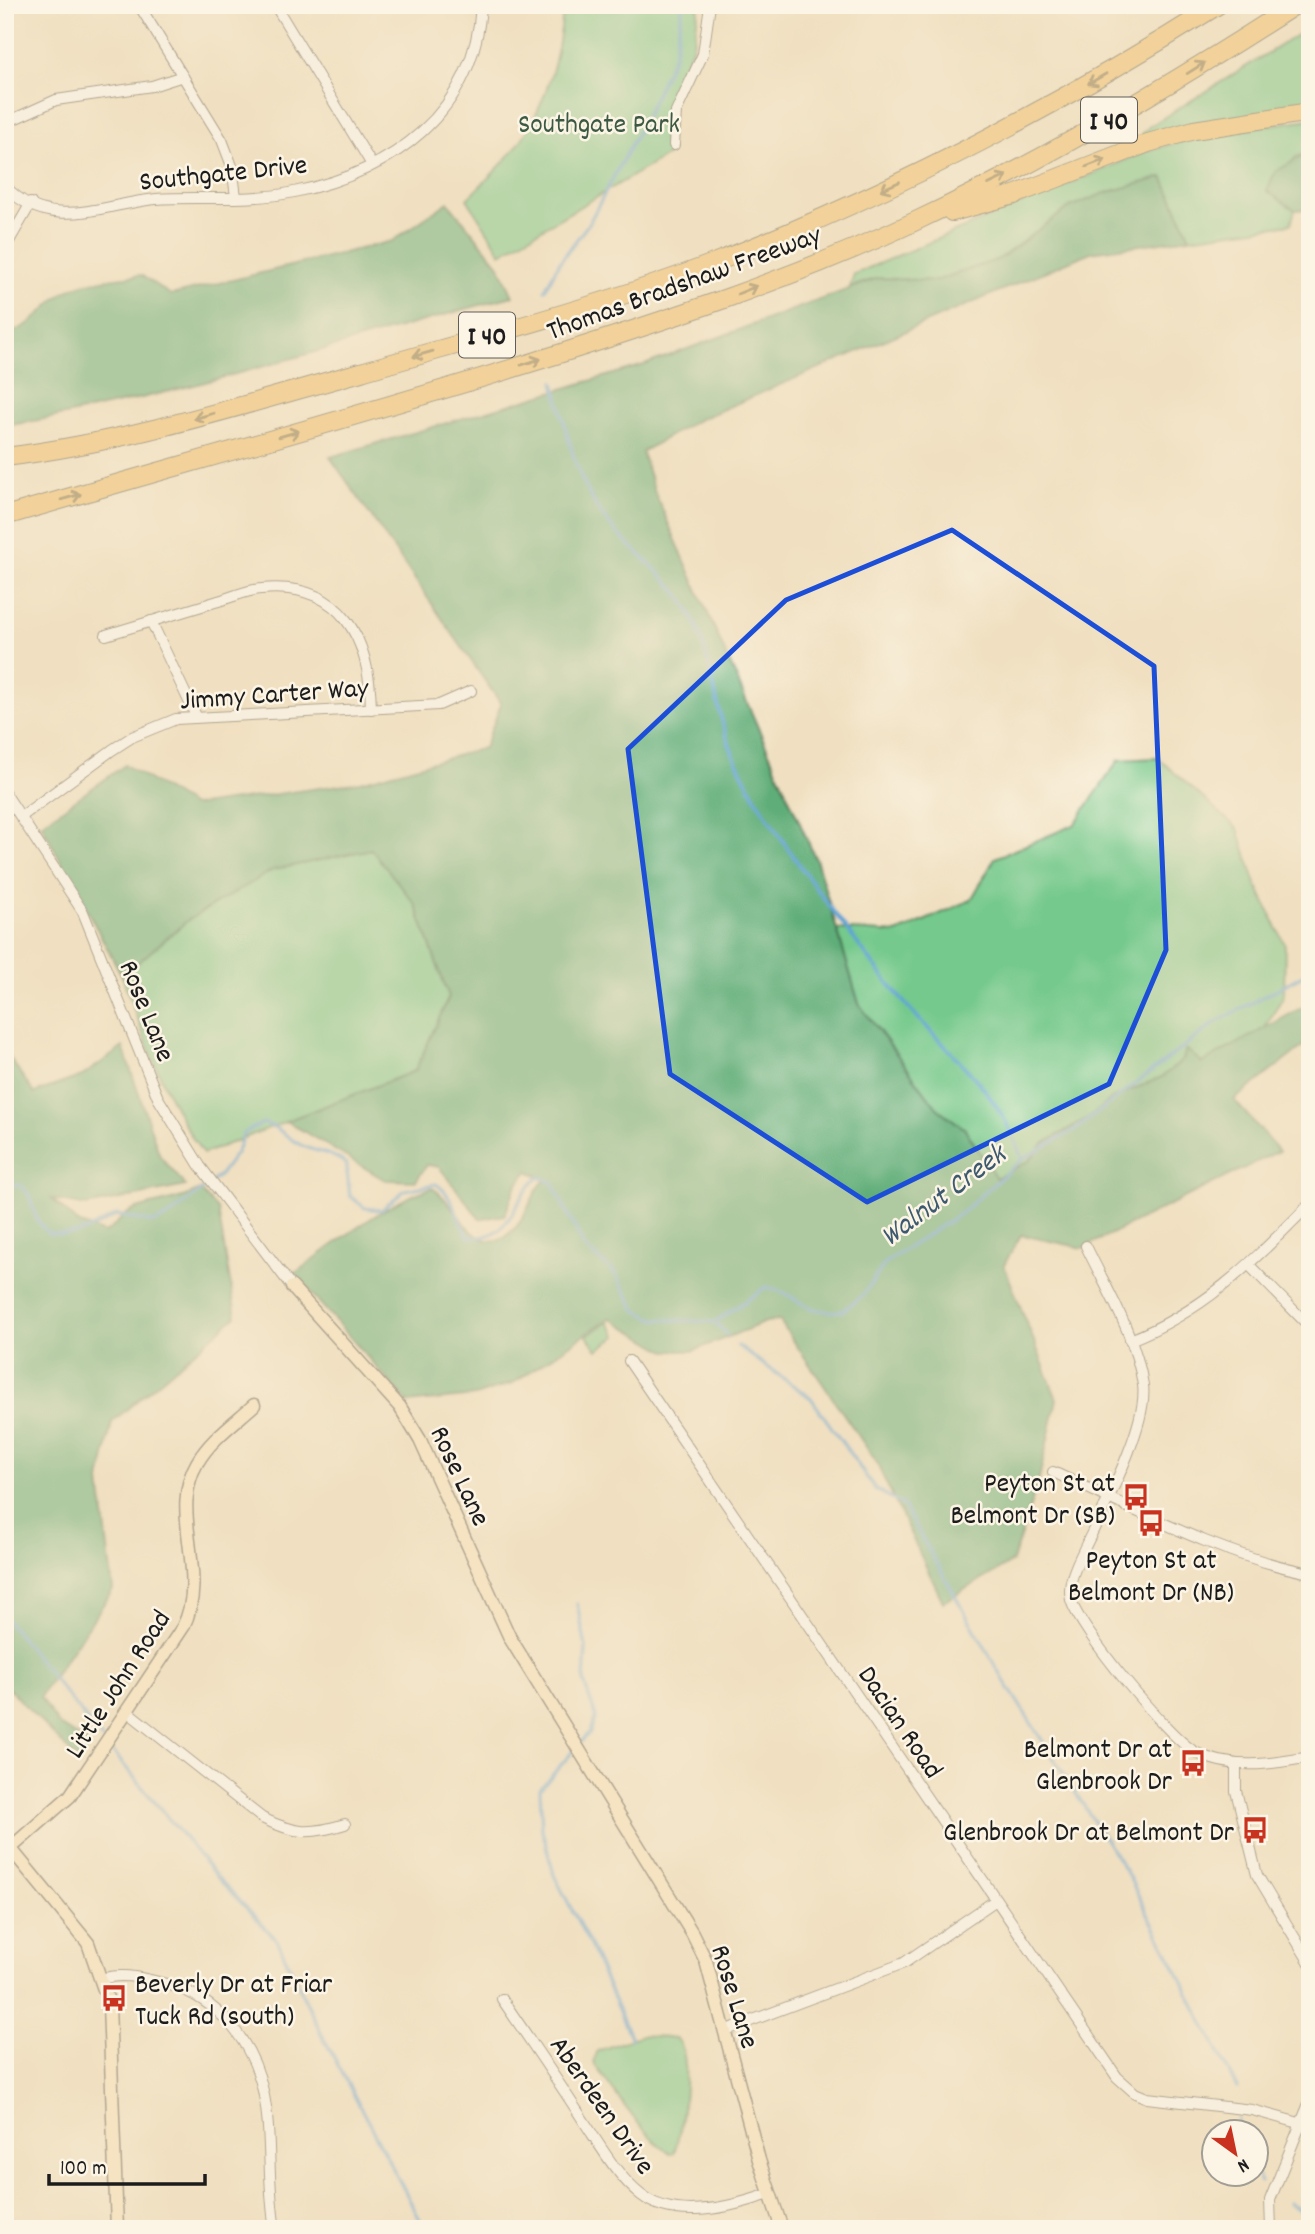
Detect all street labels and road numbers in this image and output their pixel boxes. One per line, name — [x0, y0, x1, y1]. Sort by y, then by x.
road number: I 40 — [1081, 97, 1137, 142]
street label: Southgate Drive — [138, 147, 309, 205]
street label: Thomas Bradshaw Freeway — [542, 217, 828, 354]
road number: I 40 — [459, 312, 515, 358]
street label: Jimmy Carter Way — [179, 670, 371, 724]
street label: Rose Lane — [106, 955, 183, 1069]
street label: Rose Lane — [417, 1420, 498, 1534]
street label: Little John Road — [57, 1604, 183, 1768]
street label: Dacian Road — [845, 1659, 950, 1788]
street label: Rose Lane — [698, 1941, 767, 2054]
street label: Aberdeen Drive — [537, 2029, 663, 2184]

